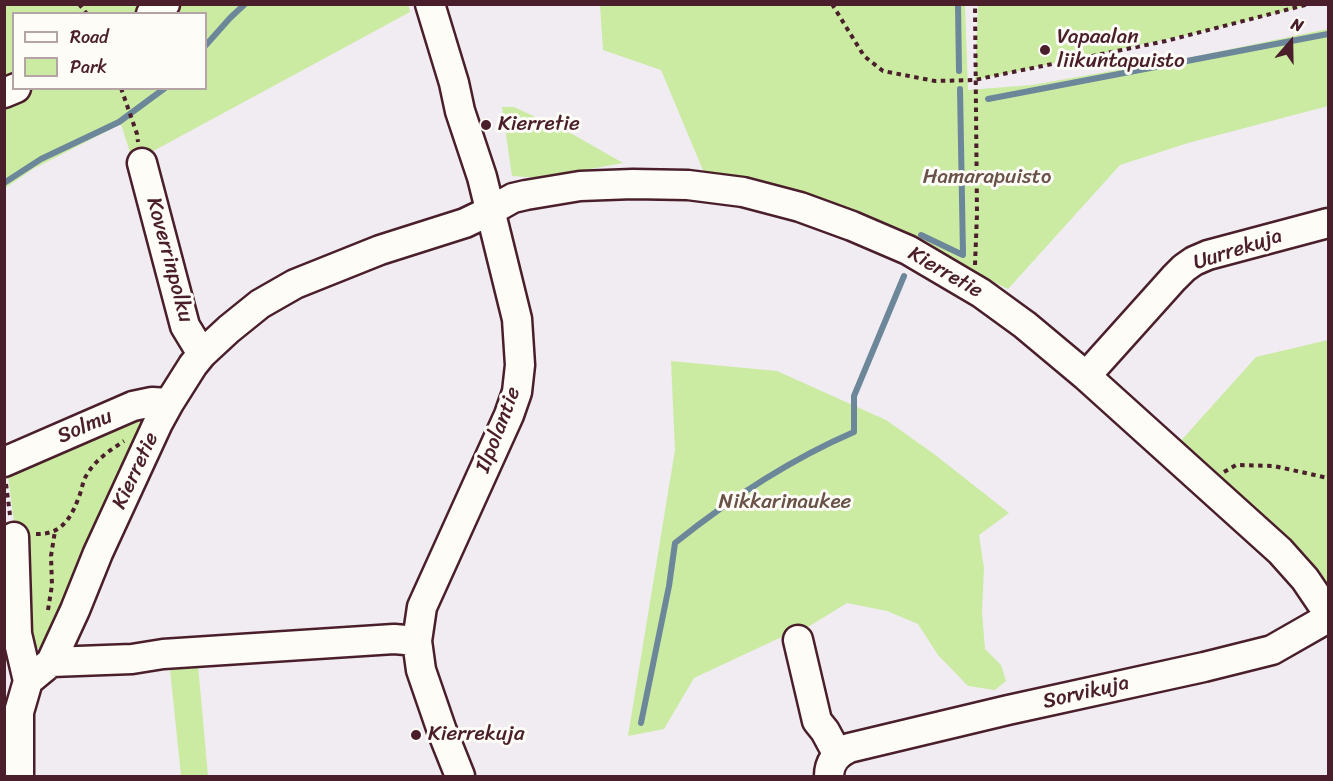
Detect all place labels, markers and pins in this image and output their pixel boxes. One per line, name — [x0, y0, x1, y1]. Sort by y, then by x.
place label: Vapaalan liikuntapuisto — [1057, 25, 1185, 75]
marker: Vapaalan liikuntapuisto — [1038, 43, 1052, 57]
place label: Kierretie — [498, 112, 580, 138]
marker: Kierretie — [479, 118, 493, 132]
place label: Kierrekuja — [428, 722, 524, 748]
marker: Kierrekuja — [409, 728, 423, 742]

